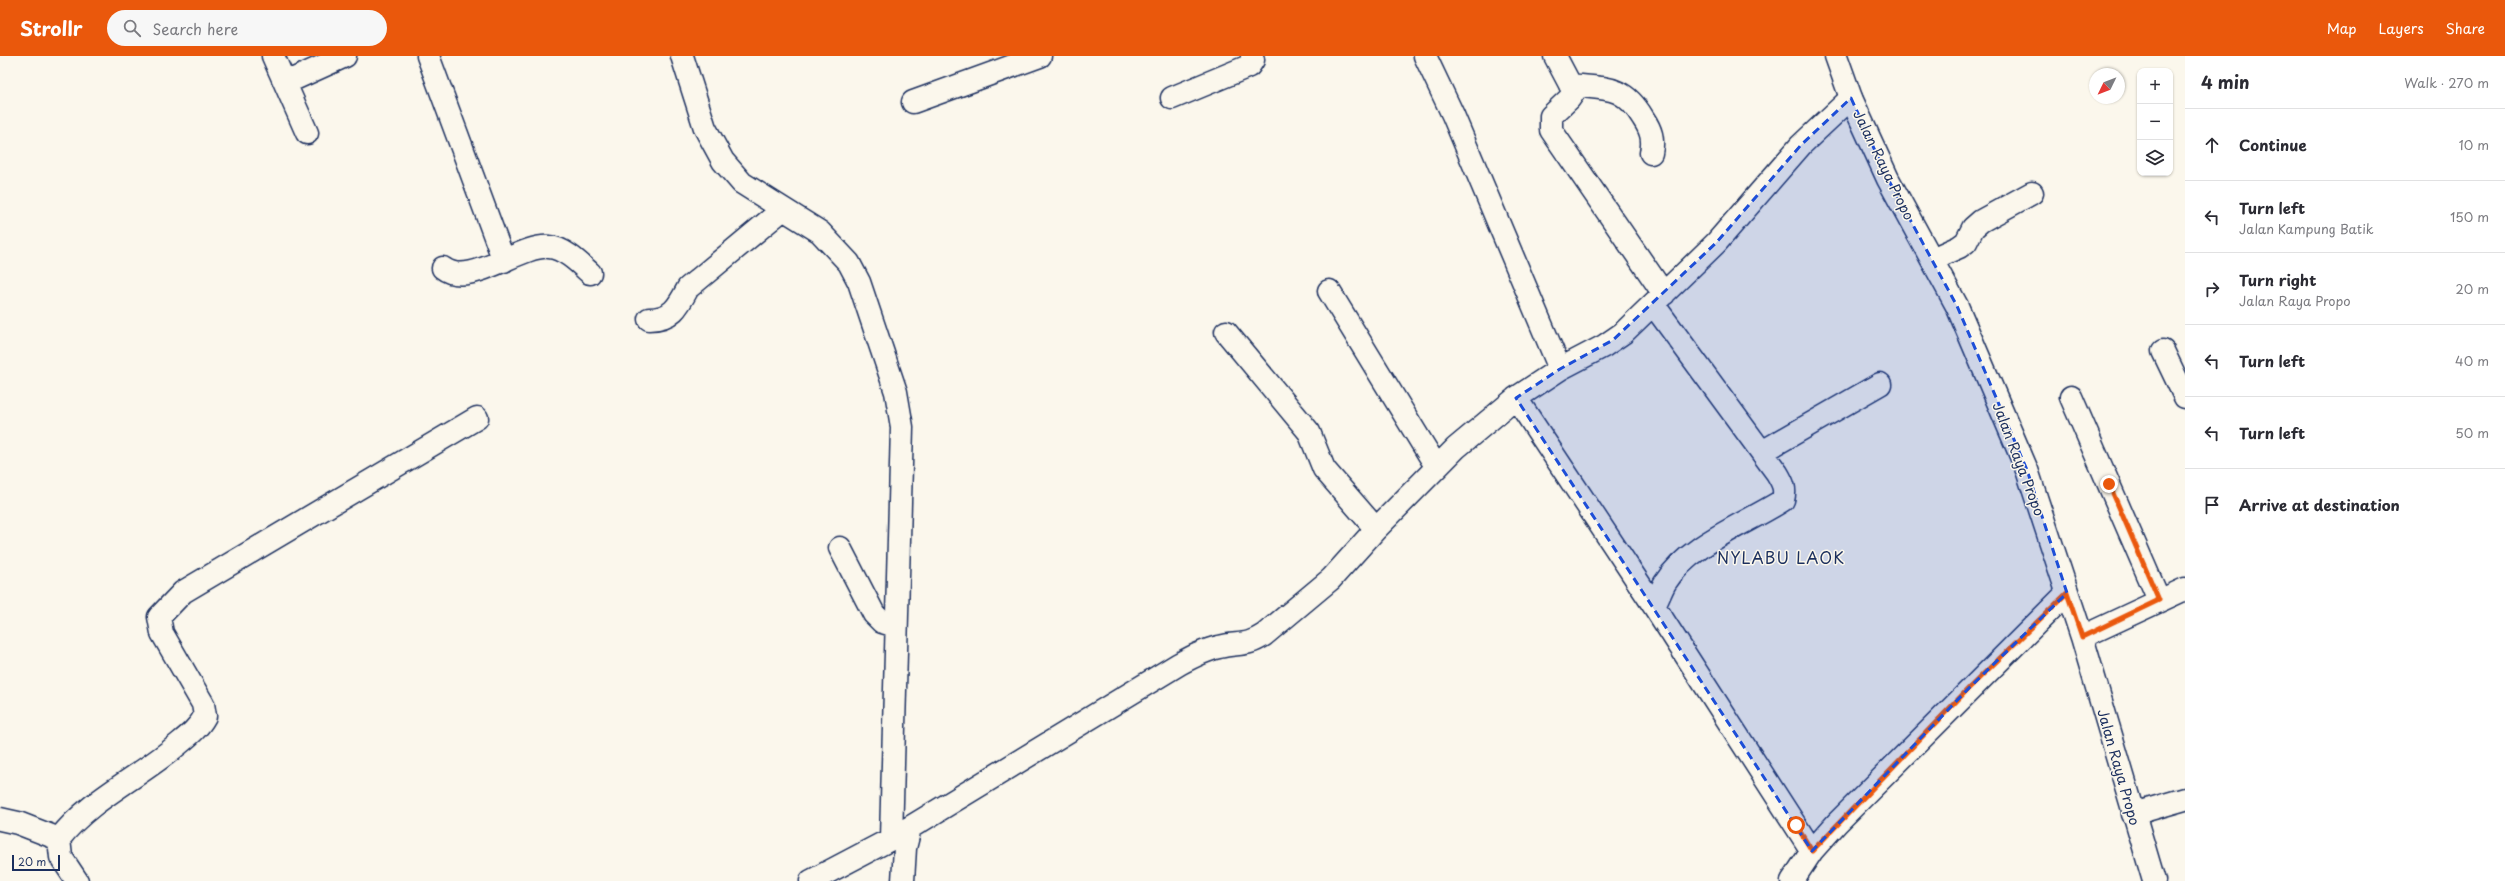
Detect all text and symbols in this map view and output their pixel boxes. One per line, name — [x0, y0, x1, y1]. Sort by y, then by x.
search box — [107, 10, 387, 46]
text: Strollr — [20, 14, 83, 42]
icon: search — [121, 17, 143, 39]
text: Search here — [153, 17, 238, 40]
text: Map — [2327, 18, 2357, 39]
text: Layers — [2379, 18, 2424, 39]
text: Share — [2446, 18, 2485, 39]
north arrow — [2089, 68, 2125, 104]
map controls — [2137, 68, 2173, 176]
button: + — [2137, 68, 2173, 104]
text: 4 min — [2201, 69, 2249, 95]
text: Walk · 270 m — [2404, 73, 2489, 92]
button: − — [2137, 104, 2173, 140]
street label: Jalan Raya Propo — [1848, 106, 1920, 224]
text: Continue — [2239, 133, 2307, 156]
icon: ahead — [2201, 134, 2223, 156]
text: 10 m — [2459, 135, 2489, 154]
button: layers — [2137, 140, 2173, 176]
text: Turn left — [2239, 196, 2305, 219]
icon: left — [2201, 206, 2223, 228]
text: 150 m — [2450, 207, 2489, 226]
text: Jalan Kampung Batik — [2239, 219, 2374, 238]
text: Turn right — [2239, 268, 2316, 291]
icon: right — [2201, 278, 2223, 300]
text: 20 m — [2455, 279, 2489, 298]
text: Jalan Raya Propo — [2239, 291, 2351, 310]
text: Turn left — [2239, 349, 2305, 372]
icon: left — [2201, 350, 2223, 372]
text: 40 m — [2455, 351, 2489, 370]
street label: Jalan Raya Propo — [1988, 399, 2050, 519]
text: Turn left — [2239, 421, 2305, 444]
icon: left — [2201, 422, 2223, 444]
text: 50 m — [2455, 423, 2489, 442]
route end — [2100, 475, 2118, 493]
text: Arrive at destination — [2239, 493, 2400, 516]
icon: arrive — [2201, 494, 2223, 516]
district label: NYLABU LAOK — [1717, 545, 1845, 569]
street label: Jalan Raya Propo — [2092, 706, 2146, 828]
route start — [1787, 816, 1805, 834]
scale bar — [12, 853, 60, 872]
text: 20 m — [18, 853, 46, 870]

